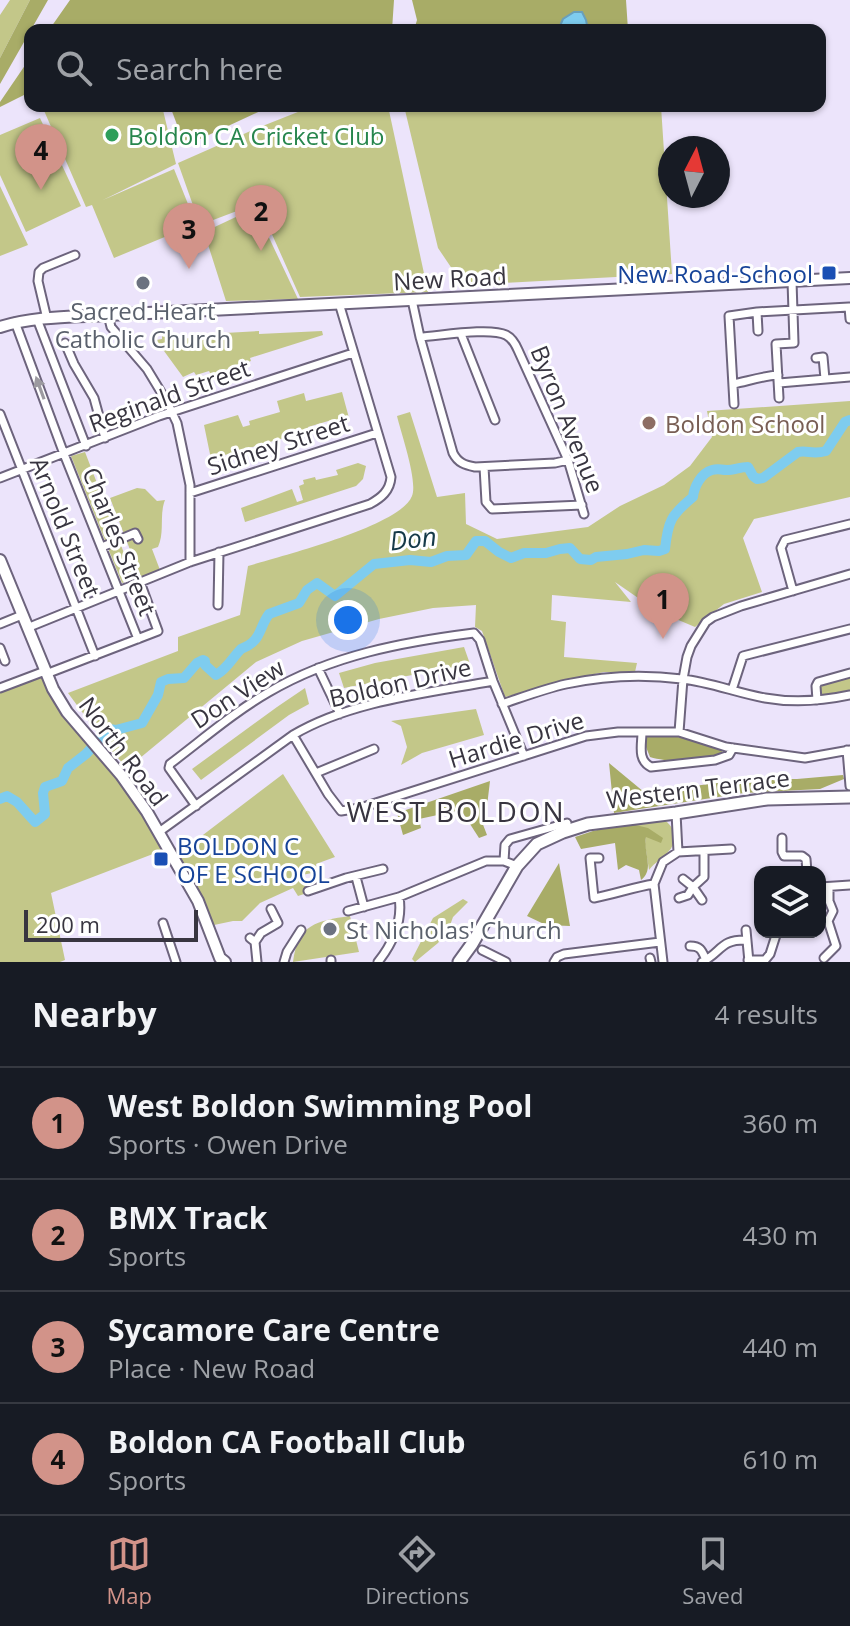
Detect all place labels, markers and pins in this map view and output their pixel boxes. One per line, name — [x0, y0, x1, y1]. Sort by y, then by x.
place label: Boldon CA Cricket Club — [128, 119, 385, 152]
pin: 4 — [15, 124, 67, 190]
marker: Boldon CA Cricket Club — [103, 126, 121, 144]
pin: 2 — [235, 185, 287, 251]
pin: 3 — [163, 203, 215, 269]
place label: New Road-School — [617, 257, 813, 290]
marker: New Road-School — [820, 264, 838, 282]
marker: Sacred Heart Catholic Church — [134, 274, 152, 292]
place label: Sacred Heart Catholic Church — [55, 294, 231, 355]
place label: Boldon School — [665, 407, 825, 440]
marker: Boldon School — [640, 414, 658, 432]
pin: 1 — [637, 573, 689, 639]
place label: BOLDON C OF E SCHOOL — [177, 829, 330, 890]
marker: BOLDON C OF E SCHOOL — [152, 850, 170, 868]
place label: St Nicholas' Church — [346, 913, 562, 946]
marker: St Nicholas' Church — [321, 920, 339, 938]

